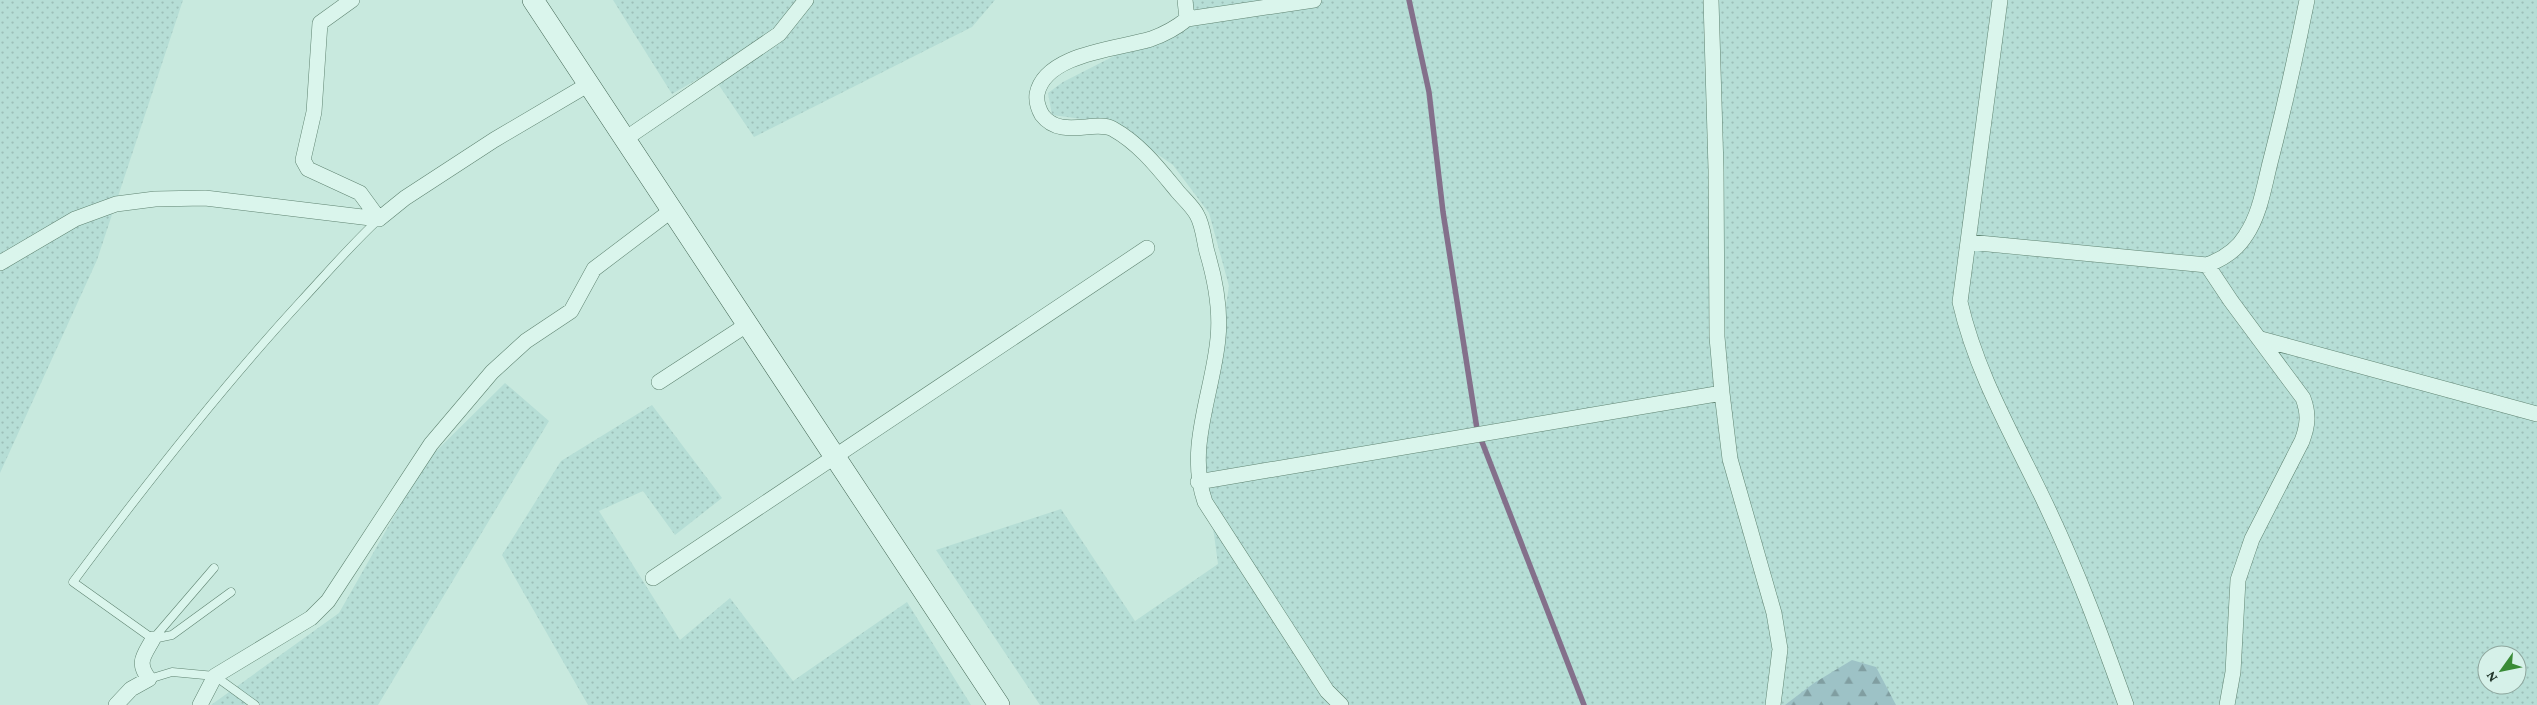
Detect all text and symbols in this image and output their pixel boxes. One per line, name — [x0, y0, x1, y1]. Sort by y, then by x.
north arrow — [2477, 645, 2527, 695]
text: N — [2482, 668, 2500, 685]

